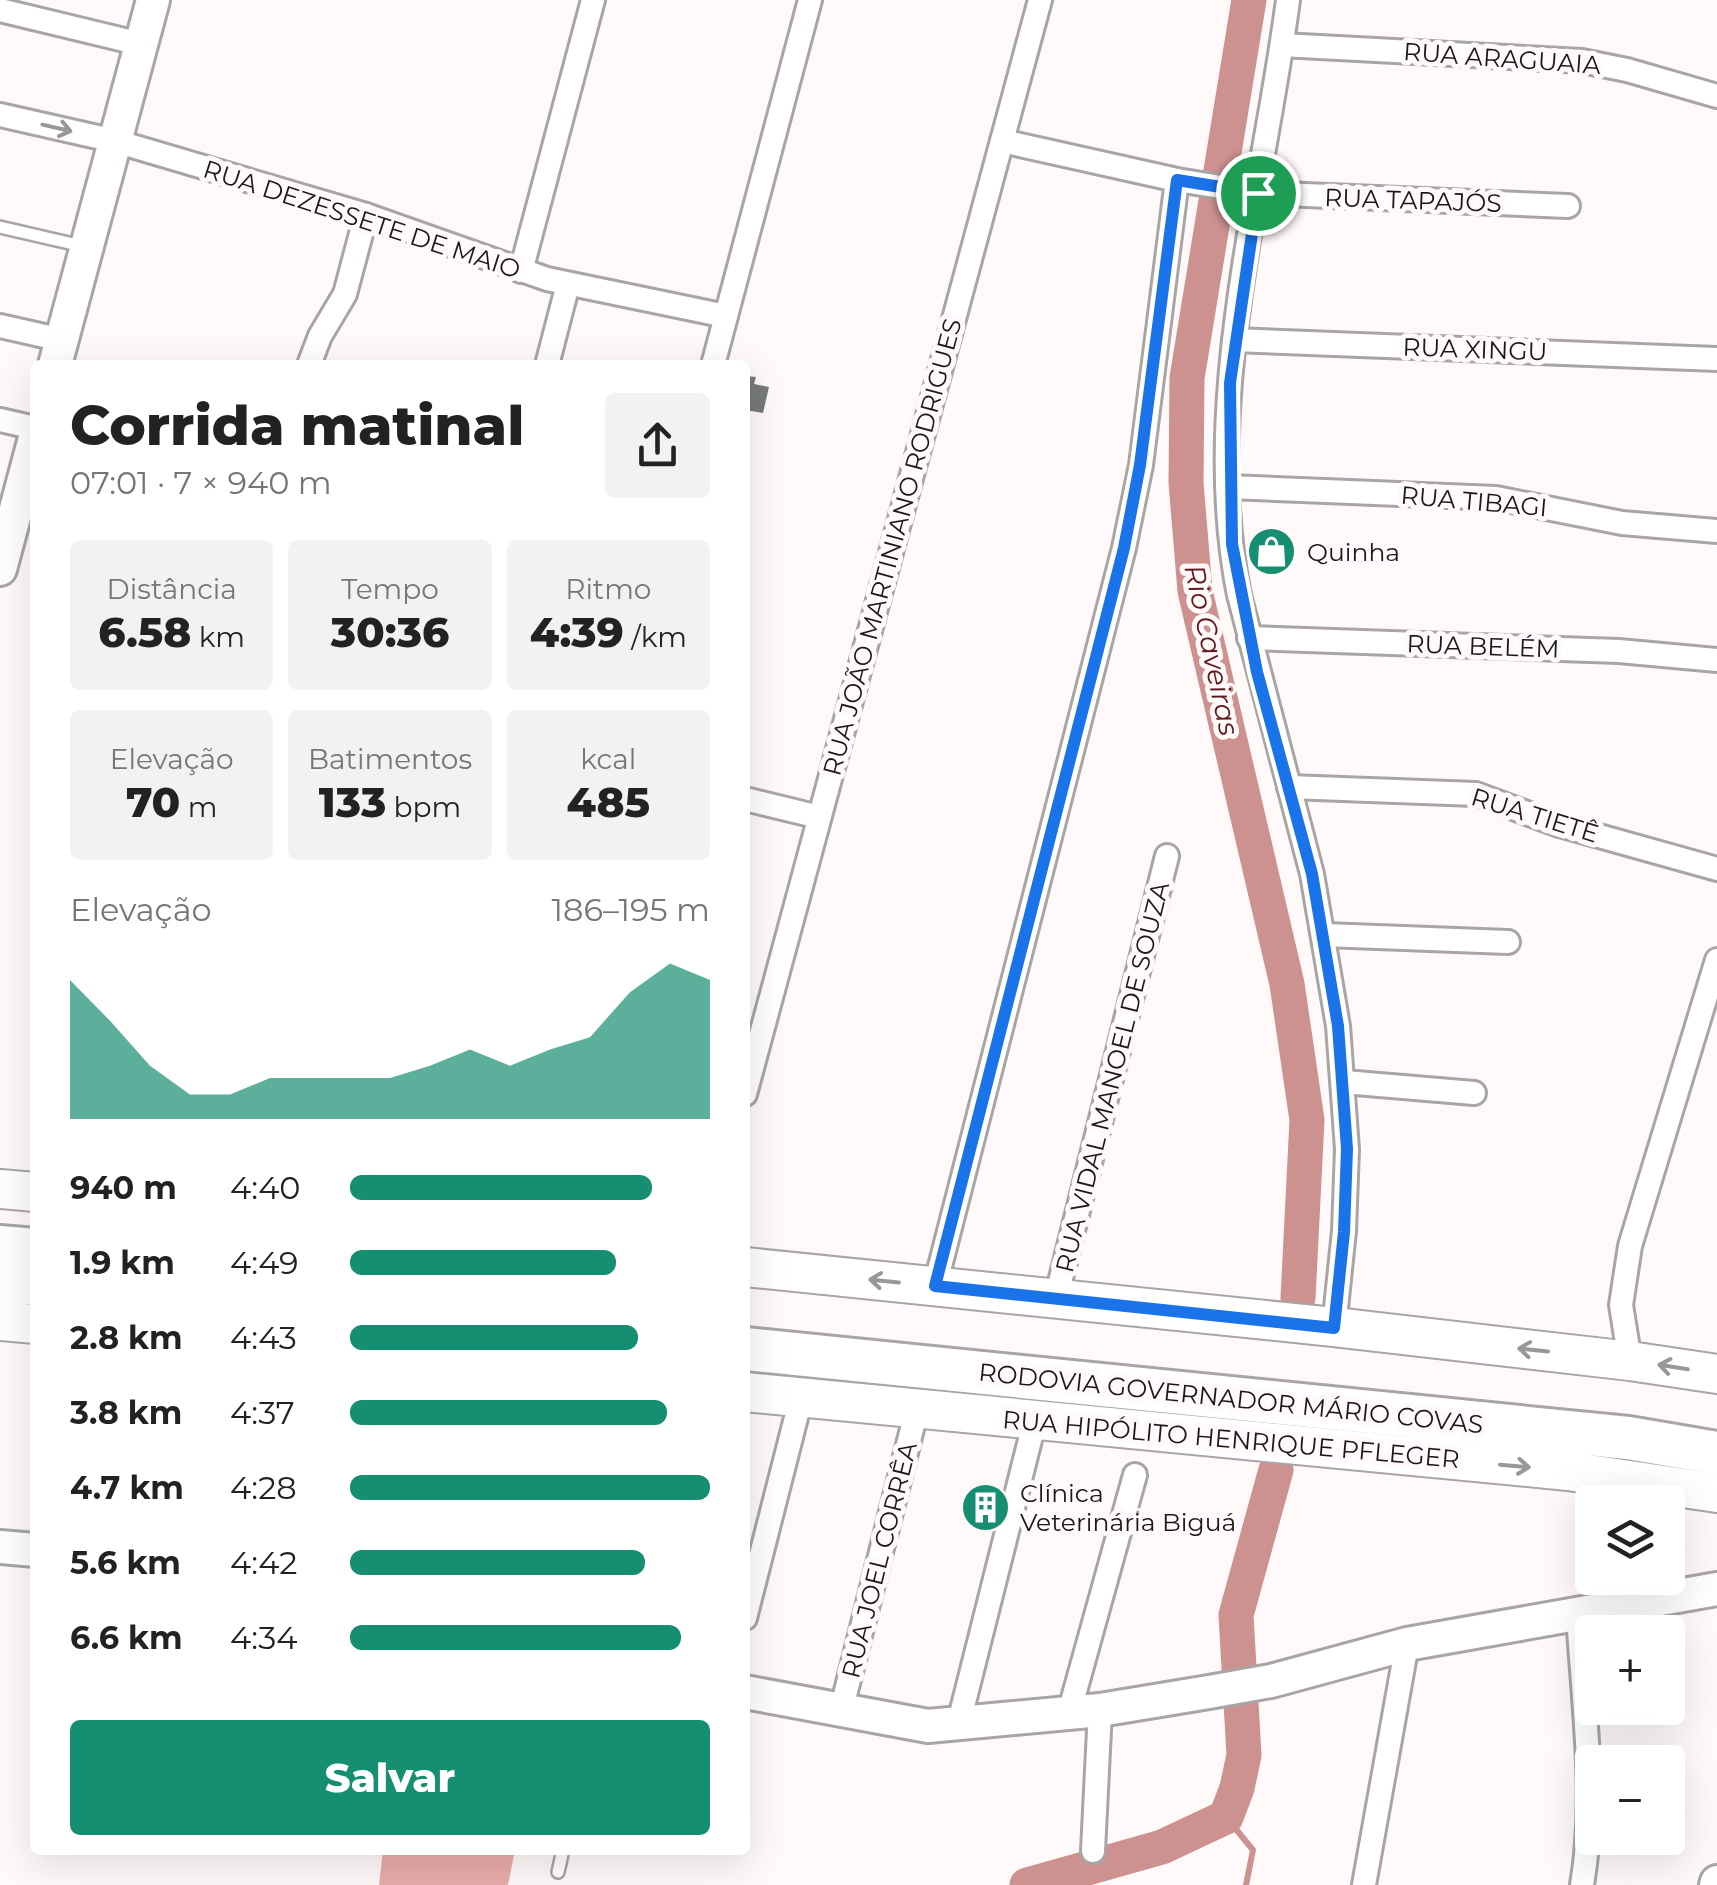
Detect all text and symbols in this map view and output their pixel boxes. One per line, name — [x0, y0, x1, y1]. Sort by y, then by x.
street label: RUA ARAGUAIA — [1402, 36, 1602, 80]
one-way arrow — [40, 120, 72, 138]
pin — [1216, 151, 1301, 236]
street label: RUA DEZESSETE DE MAIO — [200, 153, 524, 285]
icon: arrive — [1231, 166, 1286, 221]
street label: RUA TAPAJÓS — [1324, 182, 1502, 218]
street label: RUA JOÃO MARTINIANO RODRIGUES — [816, 315, 968, 779]
street label: RUA XINGU — [1402, 331, 1548, 367]
text: Corrida matinal — [70, 392, 524, 459]
button: share — [605, 393, 710, 498]
text: 07:01 · 7 × 940 m — [70, 463, 332, 502]
street label: RUA TIBAGI — [1399, 480, 1549, 522]
shop icon: Quinha — [1246, 526, 1298, 578]
place label: Quinha — [1307, 537, 1400, 567]
water label: Rio Caveiras — [1177, 561, 1247, 739]
text: Distância — [107, 572, 237, 606]
text: Tempo — [341, 572, 439, 606]
text: Ritmo — [565, 572, 651, 606]
text: 6.58 — [98, 606, 191, 658]
text: 30:36 — [331, 606, 449, 658]
text: 4:39 — [530, 606, 624, 658]
text: km — [191, 620, 245, 654]
text: /km — [624, 620, 687, 654]
street label: RUA BELÉM — [1406, 628, 1560, 664]
text: Elevação — [110, 742, 234, 776]
text: Batimentos — [308, 742, 472, 776]
text: kcal — [580, 742, 636, 776]
text: 70 — [126, 776, 180, 828]
text: 133 — [319, 776, 386, 828]
text: 485 — [567, 776, 650, 828]
street label: RUA TIETÊ — [1468, 781, 1602, 849]
text: m — [180, 790, 217, 824]
text: bpm — [386, 790, 461, 824]
street label: RUA VIDAL MANOEL DE SOUZA — [1049, 878, 1175, 1275]
text: Elevação — [70, 890, 212, 929]
text: 186–195 m — [551, 890, 710, 929]
text: 940 m — [70, 1168, 177, 1207]
text: 4:40 — [230, 1168, 300, 1207]
text: 1.9 km — [70, 1243, 175, 1282]
text: 4:49 — [230, 1243, 299, 1282]
one-way arrow — [869, 1271, 901, 1290]
text: 2.8 km — [70, 1318, 183, 1357]
text: 4:43 — [230, 1318, 297, 1357]
one-way arrow — [1517, 1340, 1549, 1359]
street label: RODOVIA GOVERNADOR MÁRIO COVAS — [977, 1357, 1485, 1439]
one-way arrow — [1658, 1357, 1690, 1375]
text: 3.8 km — [70, 1393, 182, 1432]
text: 4:37 — [230, 1393, 295, 1432]
street label: RUA HIPÓLITO HENRIQUE PFLEGER — [1001, 1404, 1461, 1474]
street label: RUA JOEL CORRÊA — [835, 1439, 923, 1681]
one-way arrow — [1498, 1457, 1530, 1476]
text: 4.7 km — [70, 1468, 184, 1507]
text: 4:28 — [230, 1468, 297, 1507]
place label: Clínica Veterinária Biguá — [1020, 1478, 1236, 1537]
building icon: Clínica Veterinária Biguá — [959, 1481, 1011, 1533]
map controls — [1575, 1485, 1685, 1855]
button: layers — [1575, 1485, 1685, 1595]
text: 5.6 km — [70, 1543, 181, 1582]
text: 4:42 — [230, 1543, 297, 1582]
button: + — [1575, 1615, 1685, 1725]
text: 6.6 km — [70, 1618, 183, 1657]
text: 4:34 — [230, 1618, 297, 1657]
button: Salvar — [70, 1720, 710, 1835]
button: − — [1575, 1745, 1685, 1855]

